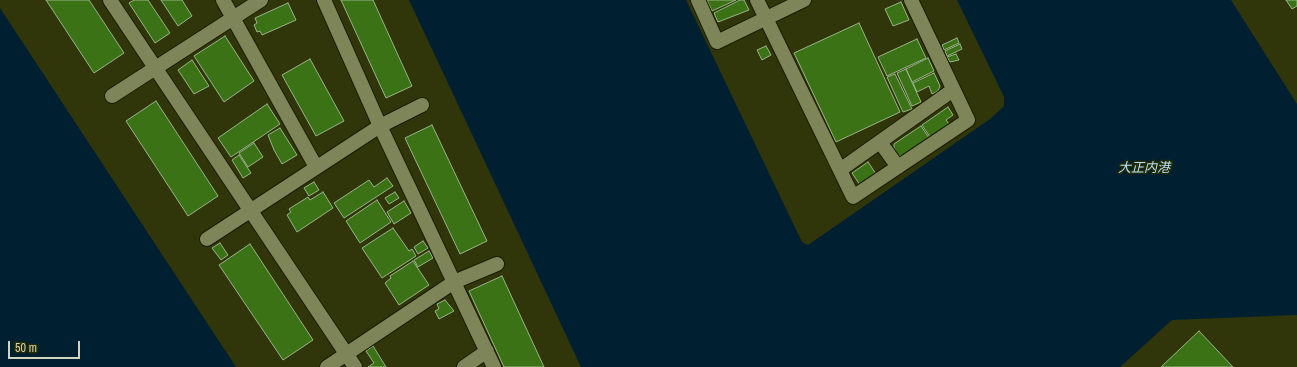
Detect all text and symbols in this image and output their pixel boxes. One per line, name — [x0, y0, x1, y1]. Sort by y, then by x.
water label: 大正内港 — [1118, 161, 1170, 177]
scale bar — [10, 333, 82, 359]
text: 50 m — [15, 340, 37, 356]

